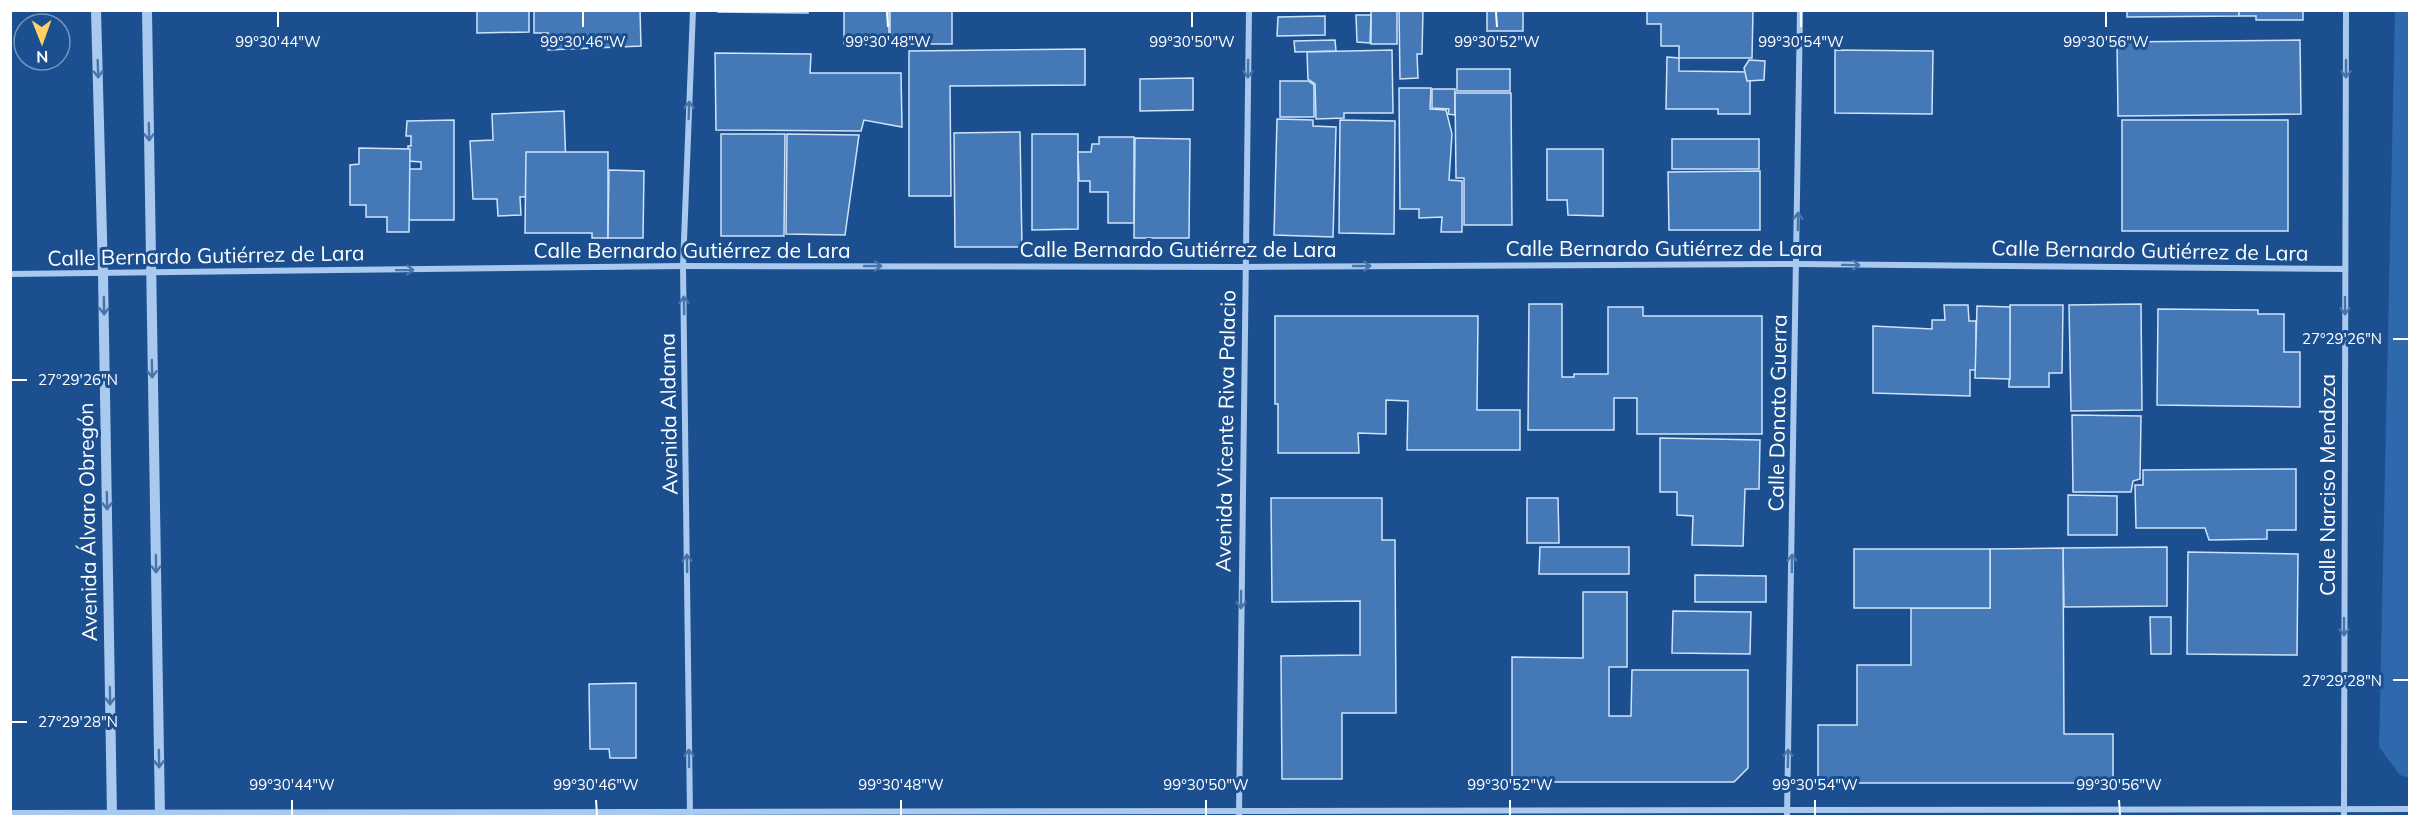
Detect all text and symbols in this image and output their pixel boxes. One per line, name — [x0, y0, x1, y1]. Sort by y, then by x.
north arrow — [12, 12, 72, 72]
text: 99°30'44"W — [235, 32, 321, 51]
text: 99°30'46"W — [540, 32, 626, 51]
text: 99°30'48"W — [845, 32, 931, 51]
text: 99°30'50"W — [1149, 32, 1235, 51]
text: 99°30'52"W — [1454, 32, 1540, 51]
text: 99°30'54"W — [1758, 32, 1844, 51]
text: 99°30'56"W — [2063, 32, 2149, 51]
text: N — [36, 47, 48, 67]
one-way arrow — [92, 58, 103, 78]
one-way arrow — [1242, 58, 1254, 78]
one-way arrow — [2340, 58, 2351, 78]
one-way arrow — [683, 101, 695, 121]
one-way arrow — [143, 121, 154, 141]
one-way arrow — [1792, 212, 1804, 232]
street label: Calle Bernardo Gutiérrez de Lara — [1991, 234, 2309, 266]
street label: Calle Bernardo Gutiérrez de Lara — [1505, 235, 1823, 261]
street label: Calle Bernardo Gutiérrez de Lara — [1019, 236, 1337, 262]
street label: Calle Bernardo Gutiérrez de Lara — [533, 237, 851, 263]
street label: Calle Bernardo Gutiérrez de Lara — [47, 239, 365, 271]
one-way arrow — [1840, 259, 1860, 271]
one-way arrow — [862, 260, 882, 272]
one-way arrow — [1351, 260, 1371, 272]
one-way arrow — [394, 264, 414, 276]
street label: Avenida Vicente Riva Palacio — [1210, 290, 1240, 572]
one-way arrow — [98, 295, 110, 315]
one-way arrow — [2339, 295, 2351, 315]
one-way arrow — [678, 296, 690, 316]
street label: Calle Donato Guerra — [1762, 314, 1792, 512]
text: 27°29'26"N — [2302, 329, 2382, 348]
street label: Avenida Aldama — [654, 333, 682, 495]
one-way arrow — [146, 358, 158, 378]
text: 27°29'26"N — [38, 370, 118, 389]
street label: Calle Narciso Mendoza — [2314, 374, 2340, 596]
street label: Avenida Álvaro Obregón — [72, 402, 102, 642]
one-way arrow — [101, 490, 113, 510]
one-way arrow — [150, 553, 161, 573]
one-way arrow — [681, 554, 693, 574]
one-way arrow — [1786, 554, 1797, 574]
one-way arrow — [1235, 589, 1247, 609]
one-way arrow — [2338, 616, 2350, 636]
text: 27°29'28"N — [2302, 671, 2382, 690]
one-way arrow — [104, 685, 116, 705]
text: 27°29'28"N — [38, 712, 118, 731]
one-way arrow — [154, 748, 165, 768]
one-way arrow — [683, 749, 695, 769]
one-way arrow — [1782, 749, 1794, 769]
text: 99°30'44"W — [249, 775, 335, 794]
text: 99°30'46"W — [553, 775, 639, 794]
text: 99°30'48"W — [858, 775, 944, 794]
text: 99°30'50"W — [1163, 775, 1249, 794]
text: 99°30'52"W — [1467, 775, 1553, 794]
text: 99°30'54"W — [1772, 775, 1858, 794]
text: 99°30'56"W — [2076, 775, 2162, 794]

